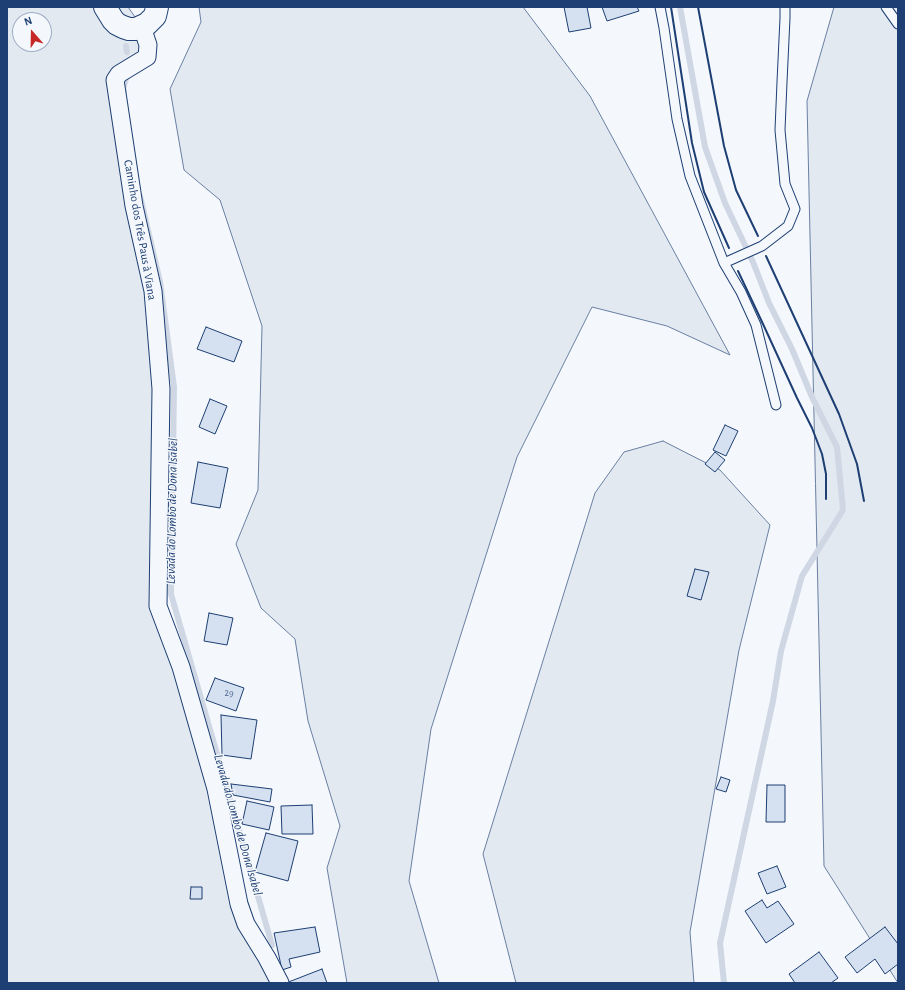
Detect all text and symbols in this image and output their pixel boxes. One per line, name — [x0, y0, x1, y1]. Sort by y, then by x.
north arrow — [12, 12, 52, 52]
text: N — [23, 15, 34, 28]
street label: Caminho dos Três Paus à Viana — [121, 159, 159, 301]
water label: Levada do Lombo de Dona Isabel — [163, 438, 181, 584]
house number: 29 — [224, 687, 234, 699]
water label: Levada do Lombo de Dona Isabel — [210, 753, 266, 897]

